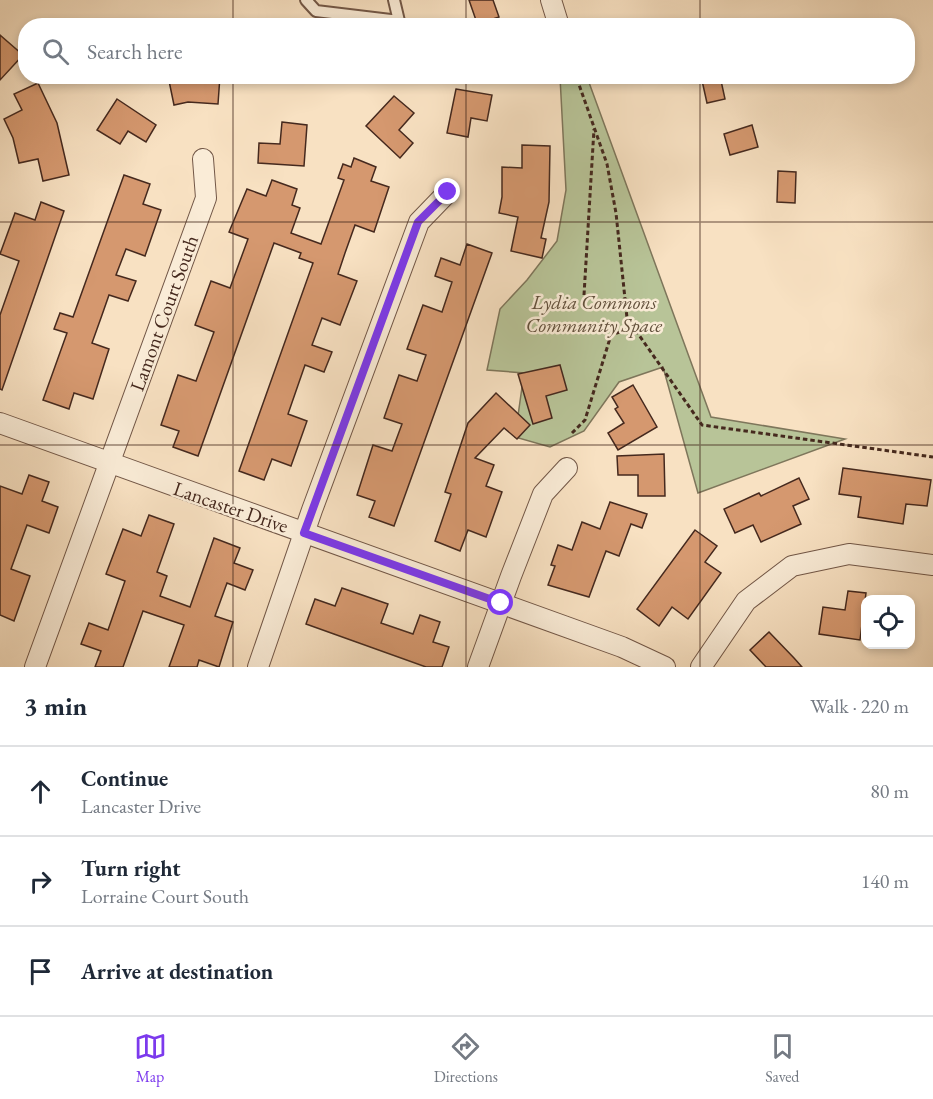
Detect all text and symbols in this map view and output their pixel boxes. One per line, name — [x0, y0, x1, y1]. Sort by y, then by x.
search box — [18, 18, 915, 84]
icon: search — [39, 35, 72, 68]
text: Search here — [87, 37, 182, 66]
route end — [434, 178, 460, 204]
street label: Lamont Court South — [124, 232, 204, 394]
park label: Lydia Commons Community Space — [526, 289, 662, 338]
street label: Lancaster Drive — [170, 475, 292, 539]
route start — [487, 589, 513, 615]
map controls — [861, 595, 915, 649]
button: locate — [861, 595, 915, 649]
text: 3 min — [24, 689, 87, 723]
text: Walk · 220 m — [810, 693, 909, 719]
text: Continue — [81, 764, 168, 793]
icon: ahead — [24, 775, 57, 808]
text: 80 m — [870, 778, 909, 804]
text: Lancaster Drive — [81, 793, 201, 819]
text: Turn right — [81, 854, 180, 883]
icon: right — [24, 865, 57, 898]
text: 140 m — [861, 868, 909, 894]
text: Lorraine Court South — [81, 883, 249, 909]
icon: arrive — [24, 955, 57, 988]
text: Arrive at destination — [81, 957, 273, 986]
tab: Map — [134, 1030, 167, 1087]
tab: Directions — [434, 1030, 498, 1087]
tab: Saved — [765, 1030, 799, 1087]

